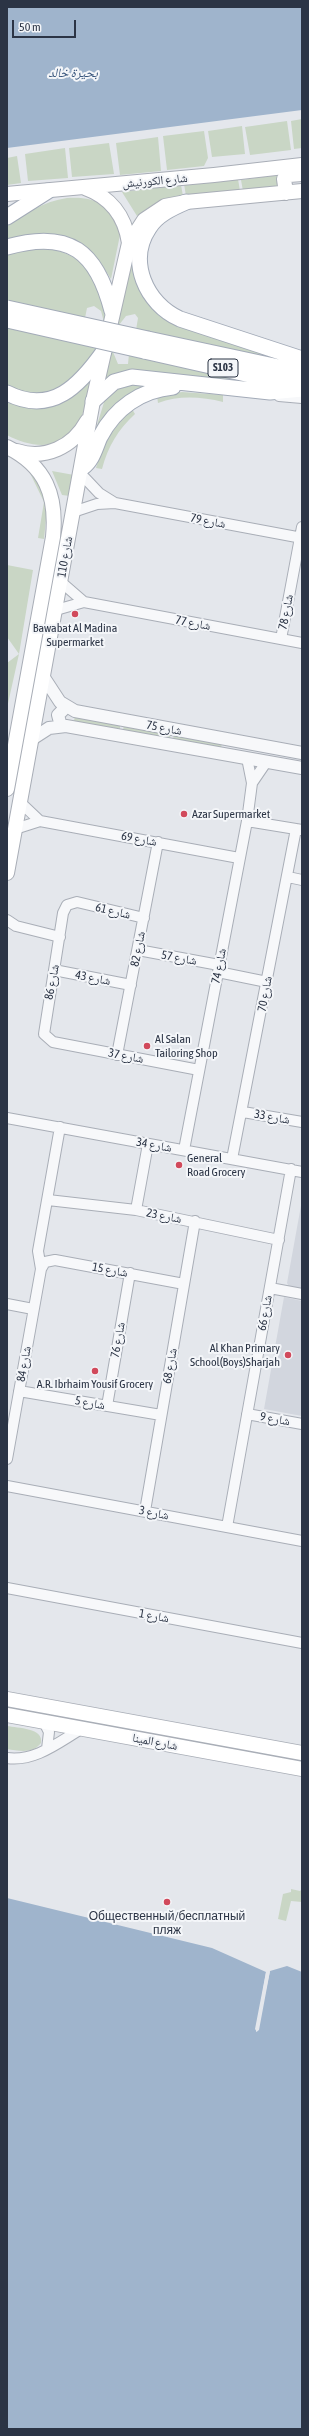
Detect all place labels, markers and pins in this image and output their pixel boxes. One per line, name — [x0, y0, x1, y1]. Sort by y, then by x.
marker: Bawabat Al Madina Supermarket — [70, 609, 80, 619]
place label: Bawabat Al Madina Supermarket — [33, 621, 117, 649]
place label: Azar Supermarket — [192, 807, 270, 821]
marker: Azar Supermarket — [179, 809, 189, 819]
place label: Al Salan Tailoring Shop — [155, 1032, 218, 1060]
marker: Al Salan Tailoring Shop — [142, 1041, 152, 1051]
place label: General Road Grocery — [187, 1151, 245, 1179]
marker: General Road Grocery — [174, 1160, 184, 1170]
place label: Al Khan Primary School(Boys)Sharjah — [190, 1341, 280, 1369]
marker: Al Khan Primary School(Boys)Sharjah — [283, 1350, 293, 1360]
marker: A.R. Ibrhaim Yousif Grocery — [90, 1366, 100, 1376]
place label: A.R. Ibrhaim Yousif Grocery — [37, 1377, 153, 1391]
marker: Общественный/бесплатный пляж — [162, 1897, 172, 1907]
place label: Общественный/бесплатный пляж — [89, 1909, 245, 1937]

